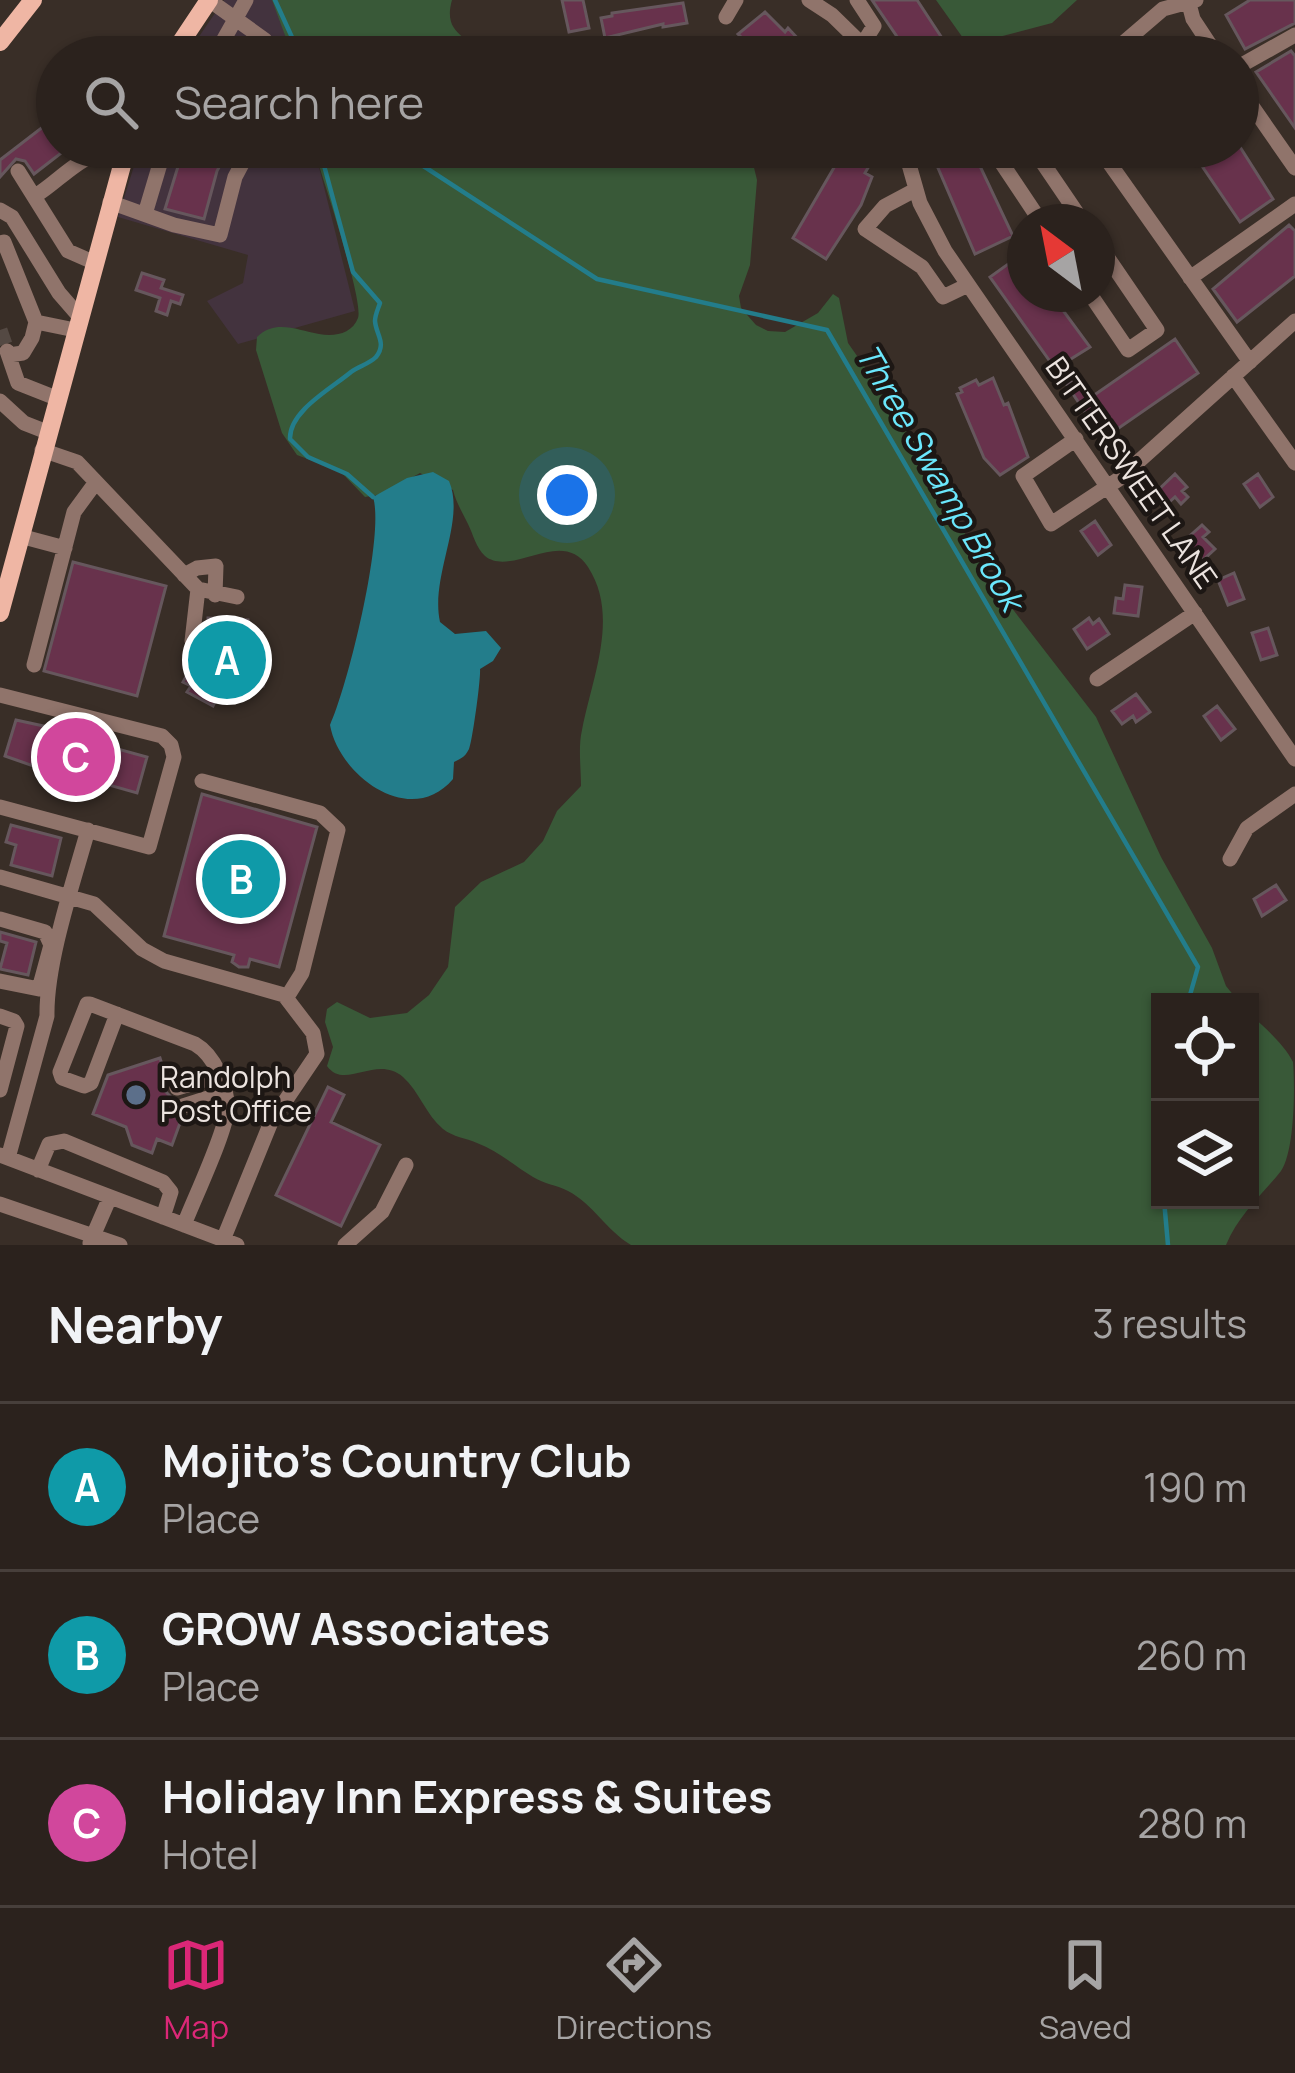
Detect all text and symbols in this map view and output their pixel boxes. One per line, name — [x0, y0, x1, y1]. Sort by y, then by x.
search box — [36, 36, 1259, 168]
icon: search — [78, 69, 144, 135]
text: Search here — [174, 71, 424, 133]
north arrow — [1007, 204, 1115, 312]
water label: Three Swamp Brook — [846, 335, 1037, 622]
street label: BITTERSWEET LANE — [1037, 348, 1228, 596]
your location — [537, 465, 597, 525]
pin: A — [188, 615, 266, 705]
pin: C — [37, 712, 115, 802]
pin: B — [202, 834, 280, 924]
map controls — [1151, 993, 1259, 1209]
button: locate — [1151, 993, 1259, 1101]
place label: Randolph Post Office — [160, 1056, 312, 1131]
marker: Randolph Post Office — [123, 1082, 149, 1108]
button: layers — [1151, 1101, 1259, 1209]
text: Nearby — [48, 1289, 223, 1358]
text: 3 results — [1092, 1296, 1247, 1350]
text: Mojito's Country Club — [162, 1429, 632, 1491]
text: A — [74, 1460, 100, 1514]
text: 190 m — [1143, 1460, 1247, 1514]
text: Place — [162, 1491, 260, 1545]
text: GROW Associates — [162, 1597, 550, 1659]
text: B — [75, 1628, 99, 1682]
text: 260 m — [1136, 1628, 1247, 1682]
text: Place — [162, 1659, 260, 1713]
text: Holiday Inn Express & Suites — [162, 1765, 772, 1827]
text: C — [73, 1796, 101, 1850]
text: 280 m — [1137, 1796, 1247, 1850]
text: Hotel — [162, 1827, 259, 1881]
tab: Map — [163, 1932, 229, 2049]
tab: Directions — [556, 1932, 712, 2049]
tab: Saved — [1039, 1932, 1132, 2049]

